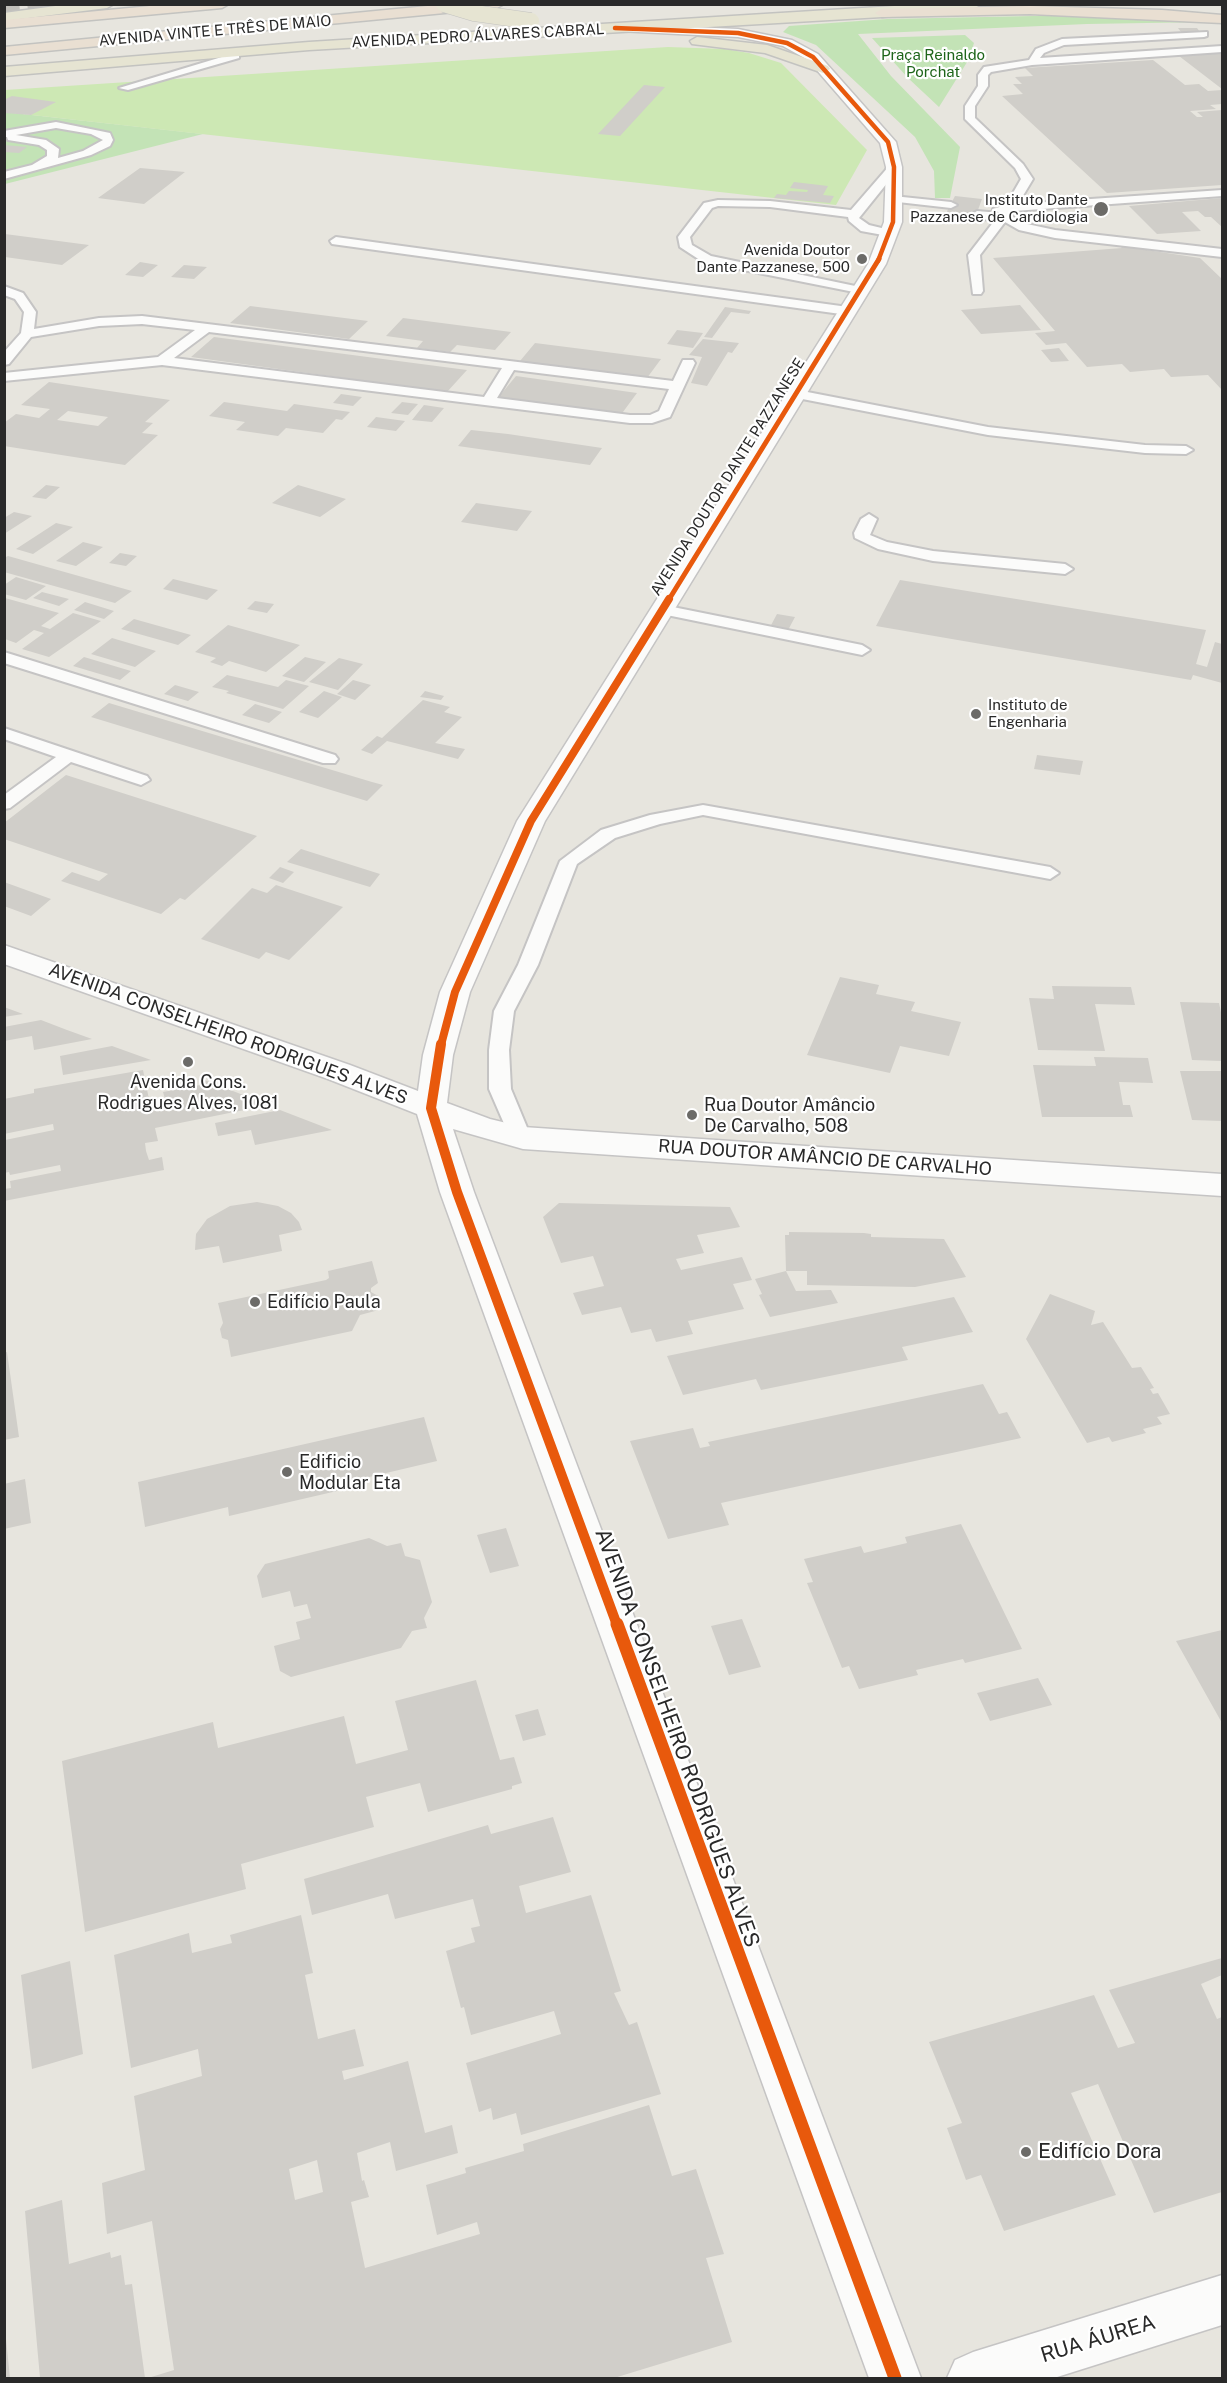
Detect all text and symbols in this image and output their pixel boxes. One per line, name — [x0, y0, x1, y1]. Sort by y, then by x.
street label: AVENIDA VINTE E TRÊS DE MAIO — [98, 12, 332, 50]
street label: AVENIDA PEDRO ÁLVARES CABRAL — [351, 20, 605, 52]
park label: Praça Reinaldo Porchat — [881, 46, 985, 81]
place label: Instituto Dante Pazzanese de Cardiologia — [910, 191, 1088, 226]
marker: Instituto Dante Pazzanese de Cardiologia — [1092, 200, 1110, 218]
place label: Avenida Doutor Dante Pazzanese, 500 — [696, 241, 850, 276]
marker: Avenida Doutor Dante Pazzanese, 500 — [855, 252, 869, 266]
street label: AVENIDA DOUTOR DANTE PAZZANESE — [647, 355, 809, 599]
place label: Instituto de Engenharia — [988, 696, 1067, 731]
marker: Instituto de Engenharia — [969, 707, 983, 721]
street label: AVENIDA CONSELHEIRO RODRIGUES ALVES — [46, 959, 410, 1109]
marker: Avenida Cons. Rodrigues Alves, 1081 — [181, 1055, 195, 1069]
place label: Avenida Cons. Rodrigues Alves, 1081 — [97, 1071, 279, 1114]
place label: Rua Doutor Amâncio De Carvalho, 508 — [704, 1094, 875, 1136]
marker: Rua Doutor Amâncio De Carvalho, 508 — [685, 1108, 699, 1122]
street label: RUA DOUTOR AMÂNCIO DE CARVALHO — [657, 1136, 993, 1180]
place label: Edifício Paula — [267, 1291, 381, 1313]
marker: Edifício Paula — [248, 1295, 262, 1309]
place label: Edificio Modular Eta — [299, 1451, 401, 1494]
marker: Edificio Modular Eta — [280, 1465, 294, 1479]
street label: AVENIDA CONSELHEIRO RODRIGUES ALVES — [589, 1525, 765, 1951]
place label: Edifício Dora — [1038, 2139, 1161, 2165]
marker: Edifício Dora — [1019, 2145, 1033, 2159]
street label: RUA ÁUREA — [1038, 2310, 1158, 2368]

